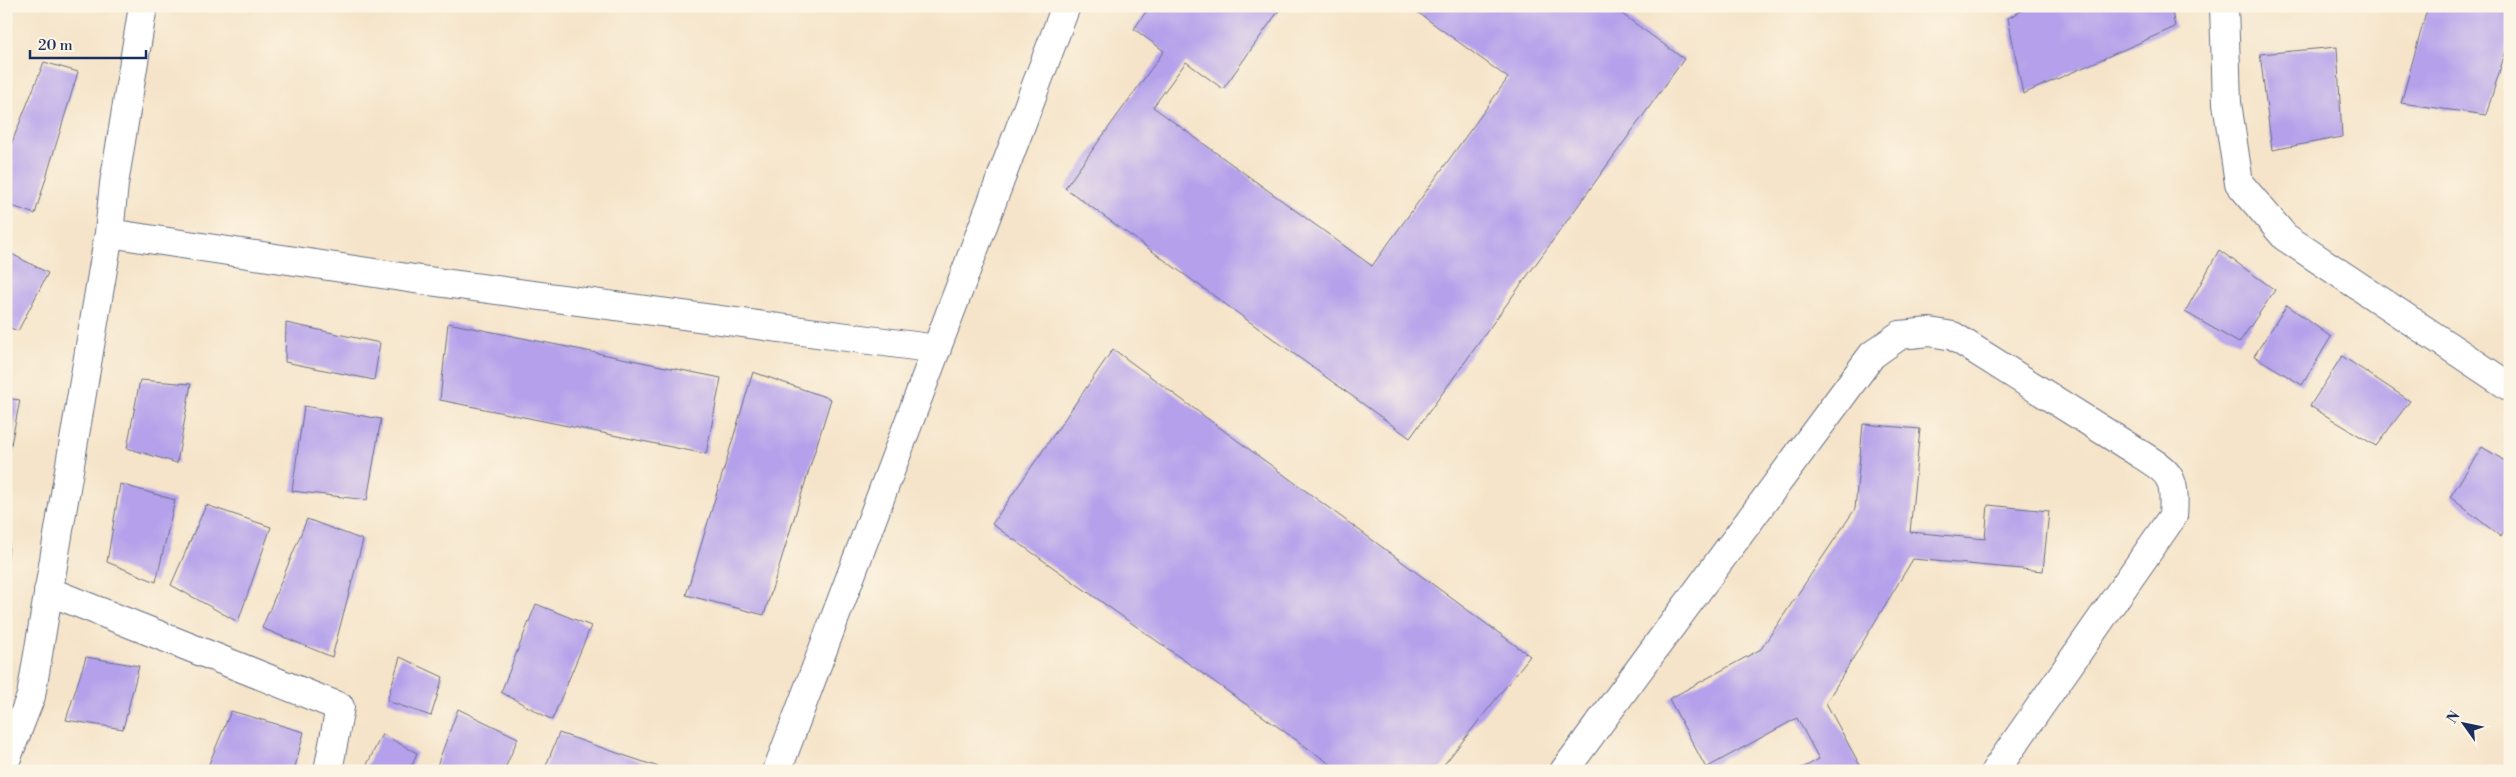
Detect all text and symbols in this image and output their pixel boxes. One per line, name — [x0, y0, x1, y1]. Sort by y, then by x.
scale bar — [30, 28, 146, 60]
text: 20 m — [38, 36, 73, 55]
north arrow — [2438, 700, 2488, 750]
text: N — [2443, 708, 2465, 727]

